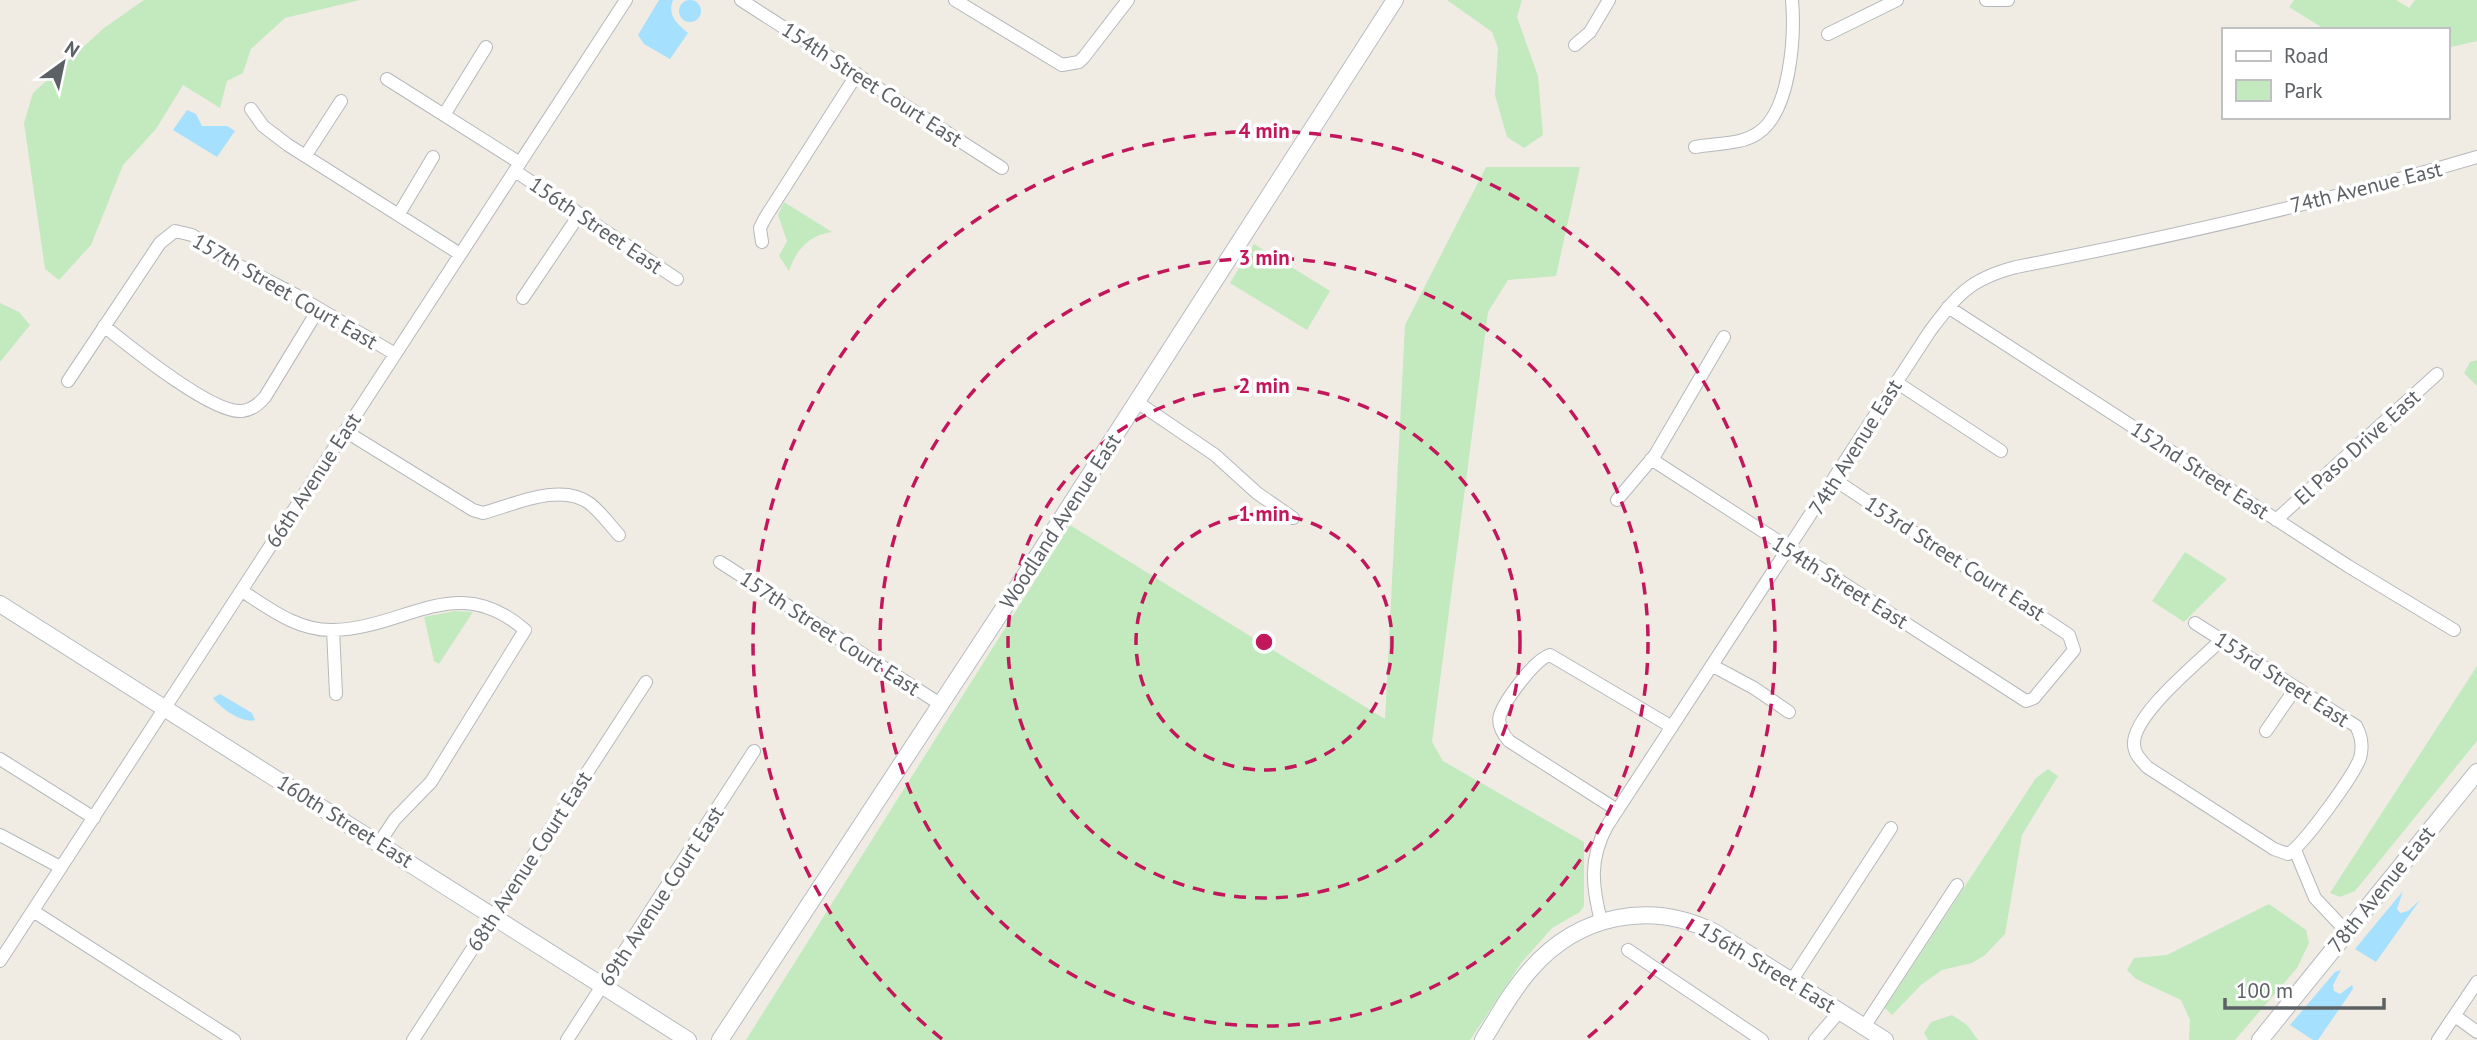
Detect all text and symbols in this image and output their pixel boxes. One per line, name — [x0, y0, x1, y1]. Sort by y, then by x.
street label: 154th Street Court East — [777, 16, 967, 152]
north arrow — [28, 28, 98, 98]
legend — [2222, 28, 2449, 119]
text: N — [60, 35, 84, 62]
text: Road — [2284, 42, 2328, 69]
text: Park — [2284, 77, 2323, 104]
text: 4 min — [1238, 117, 1290, 144]
street label: 74th Avenue East — [2287, 155, 2445, 219]
street label: 156th Street East — [524, 170, 668, 280]
street label: 157th Street Court East — [188, 227, 382, 355]
text: 3 min — [1238, 244, 1290, 271]
text: 2 min — [1238, 372, 1290, 399]
street label: 74th Avenue East — [1802, 374, 1908, 520]
street label: El Paso Drive East — [2288, 383, 2426, 511]
street label: 66th Avenue East — [259, 408, 367, 552]
street label: 152nd Street East — [2126, 415, 2274, 525]
street label: Woodland Avenue East — [993, 428, 1127, 614]
street label: 153rd Street Court East — [1860, 490, 2050, 626]
text: 1 min — [1238, 500, 1290, 527]
street label: 154th Street East — [1767, 529, 1913, 635]
street label: 157th Street Court East — [735, 565, 925, 701]
street label: 153rd Street East — [2210, 625, 2354, 733]
centre of rings — [1252, 630, 1276, 654]
street label: 68th Avenue Court East — [461, 766, 597, 956]
street label: 160th Street East — [272, 768, 418, 874]
street label: 69th Avenue Court East — [593, 801, 729, 991]
street label: 78th Avenue East — [2322, 820, 2440, 958]
street label: 156th Street East — [1693, 915, 1841, 1019]
scale bar — [2225, 967, 2384, 1011]
text: 100 m — [2236, 977, 2293, 1004]

